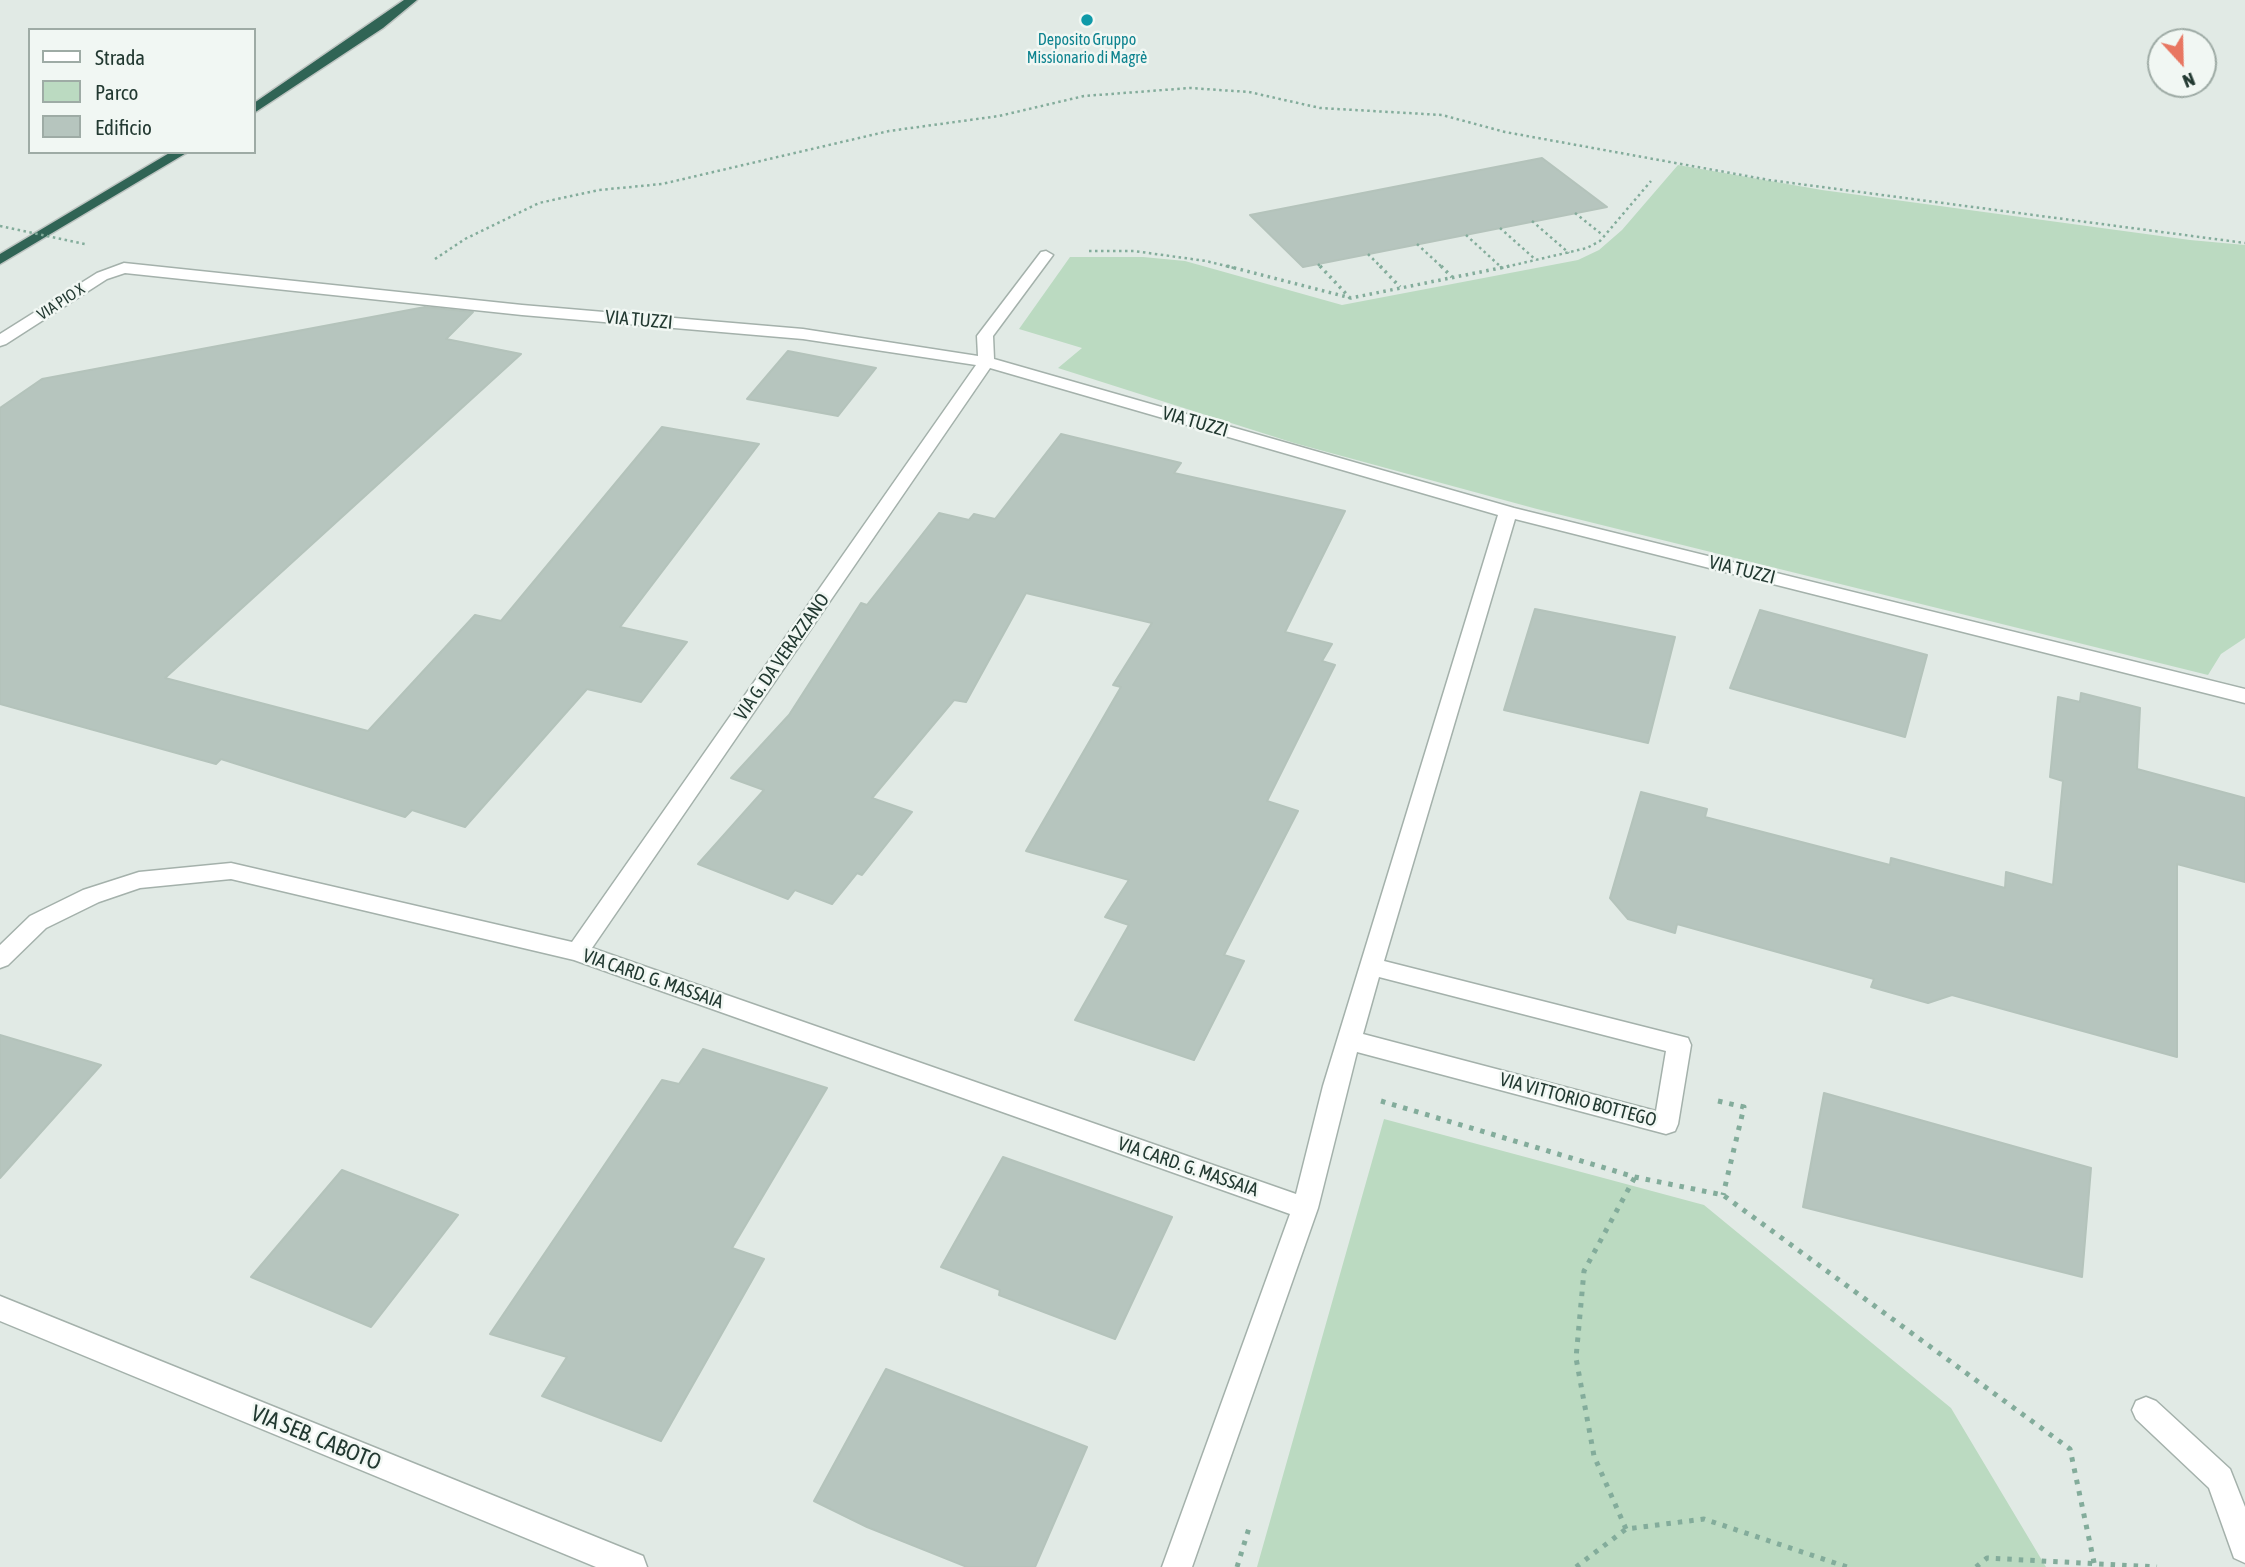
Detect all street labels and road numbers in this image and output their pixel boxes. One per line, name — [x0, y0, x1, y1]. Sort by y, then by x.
street label: VIA PIO X — [34, 280, 88, 324]
street label: VIA TUZZI — [604, 306, 674, 334]
street label: VIA TUZZI — [1159, 402, 1231, 442]
street label: VIA TUZZI — [1706, 551, 1778, 589]
street label: VIA G. DA VERAZZANO — [730, 589, 834, 725]
street label: VIA CARD. G. MASSAIA — [580, 944, 726, 1014]
street label: VIA VITTORIO BOTTEGO — [1497, 1068, 1659, 1132]
street label: VIA CARD. G. MASSAIA — [1115, 1132, 1261, 1202]
street label: VIA SEB. CABOTO — [247, 1399, 385, 1477]

